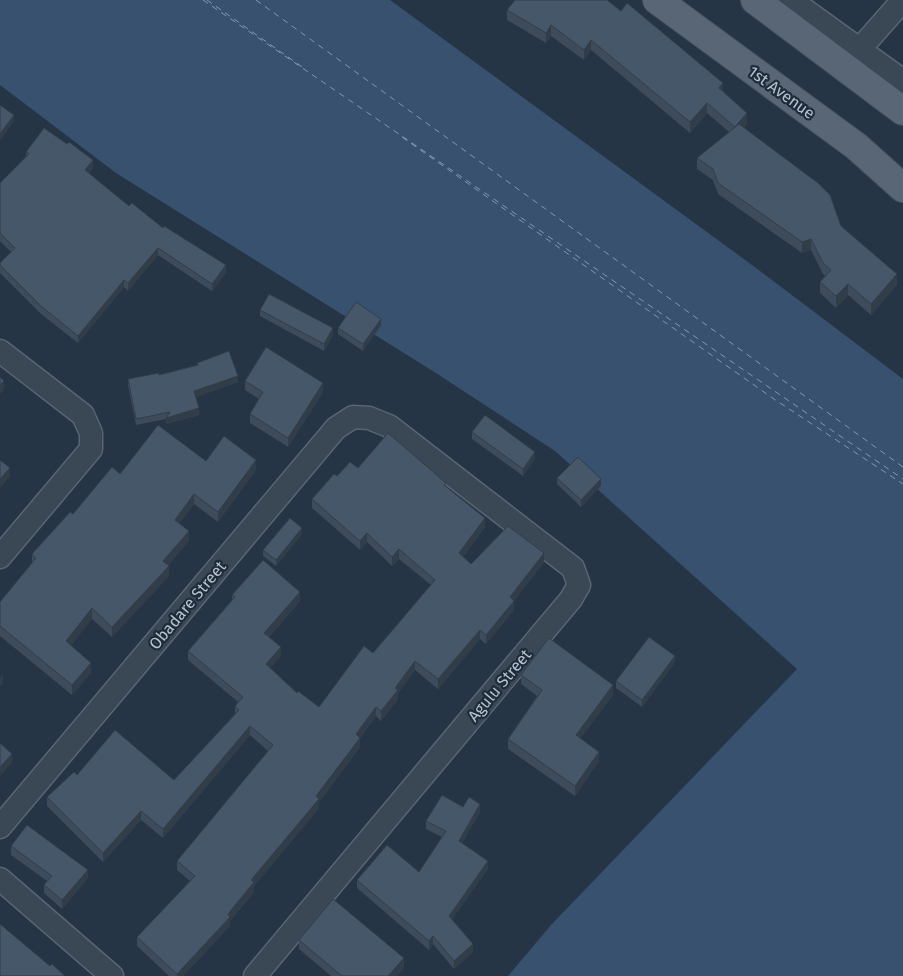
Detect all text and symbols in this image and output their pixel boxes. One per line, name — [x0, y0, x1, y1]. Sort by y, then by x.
street label: 1st Avenue — [745, 62, 819, 123]
street label: Obadare Street — [145, 557, 230, 653]
street label: Agulu Street — [464, 645, 535, 725]

